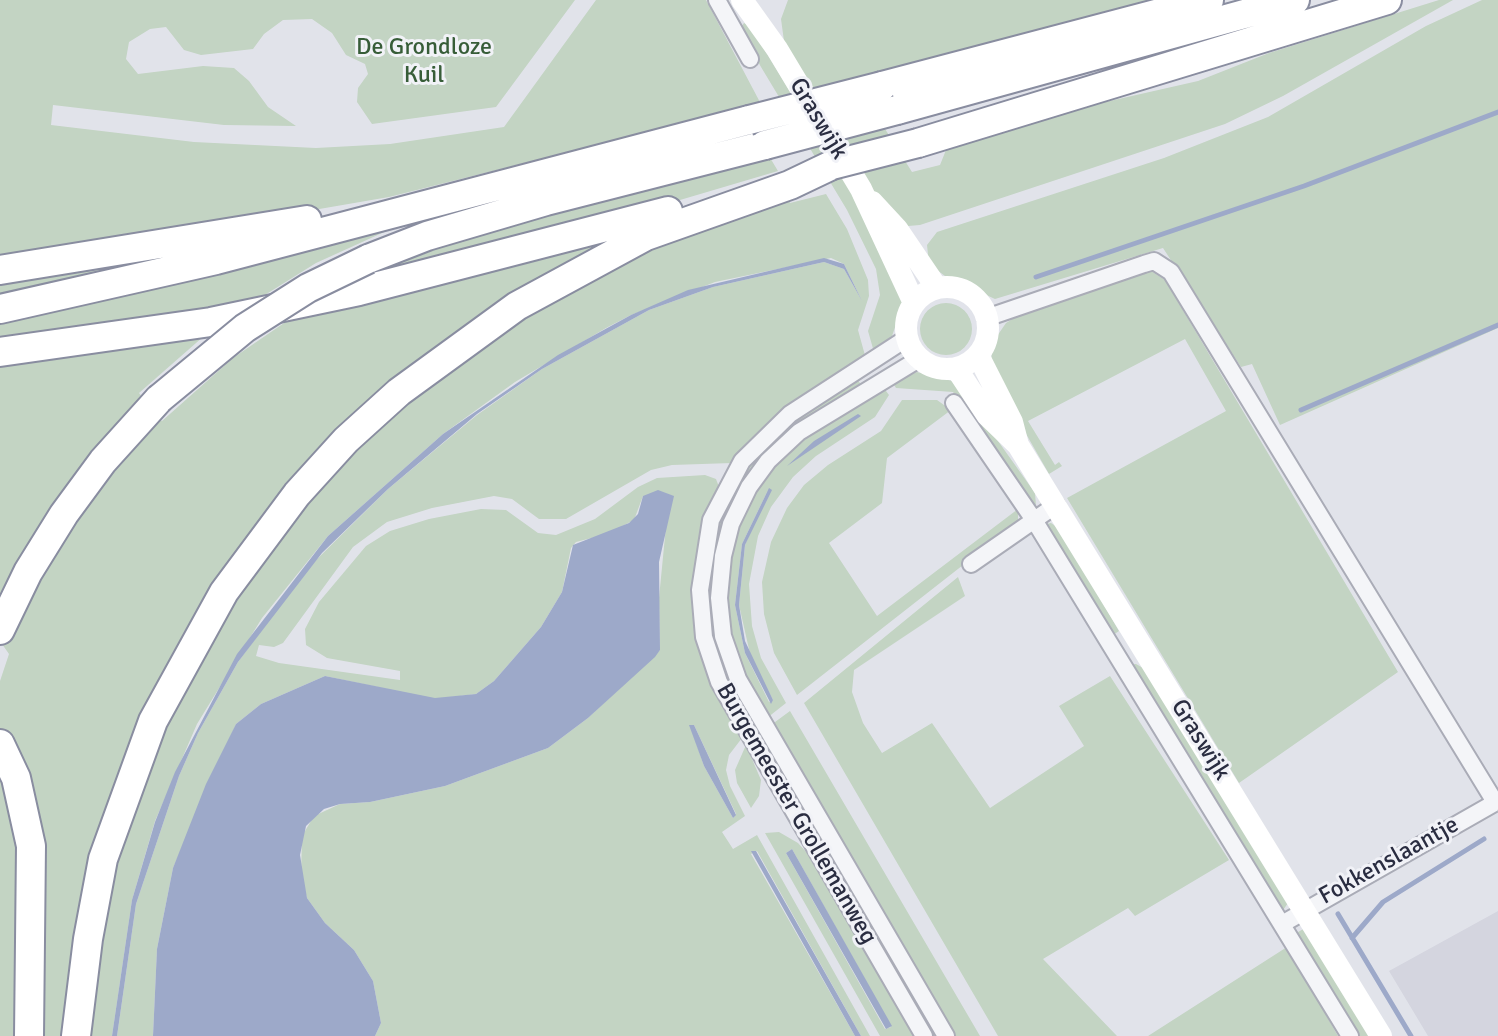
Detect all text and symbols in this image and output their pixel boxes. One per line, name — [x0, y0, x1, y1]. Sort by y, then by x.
park label: De Grondloze Kuil — [356, 34, 492, 90]
street label: Graswijk — [783, 73, 853, 165]
street label: Burgemeester Grollemanweg — [709, 678, 883, 950]
street label: Graswijk — [1164, 694, 1236, 786]
street label: Fokkenslaantje — [1314, 811, 1464, 911]

